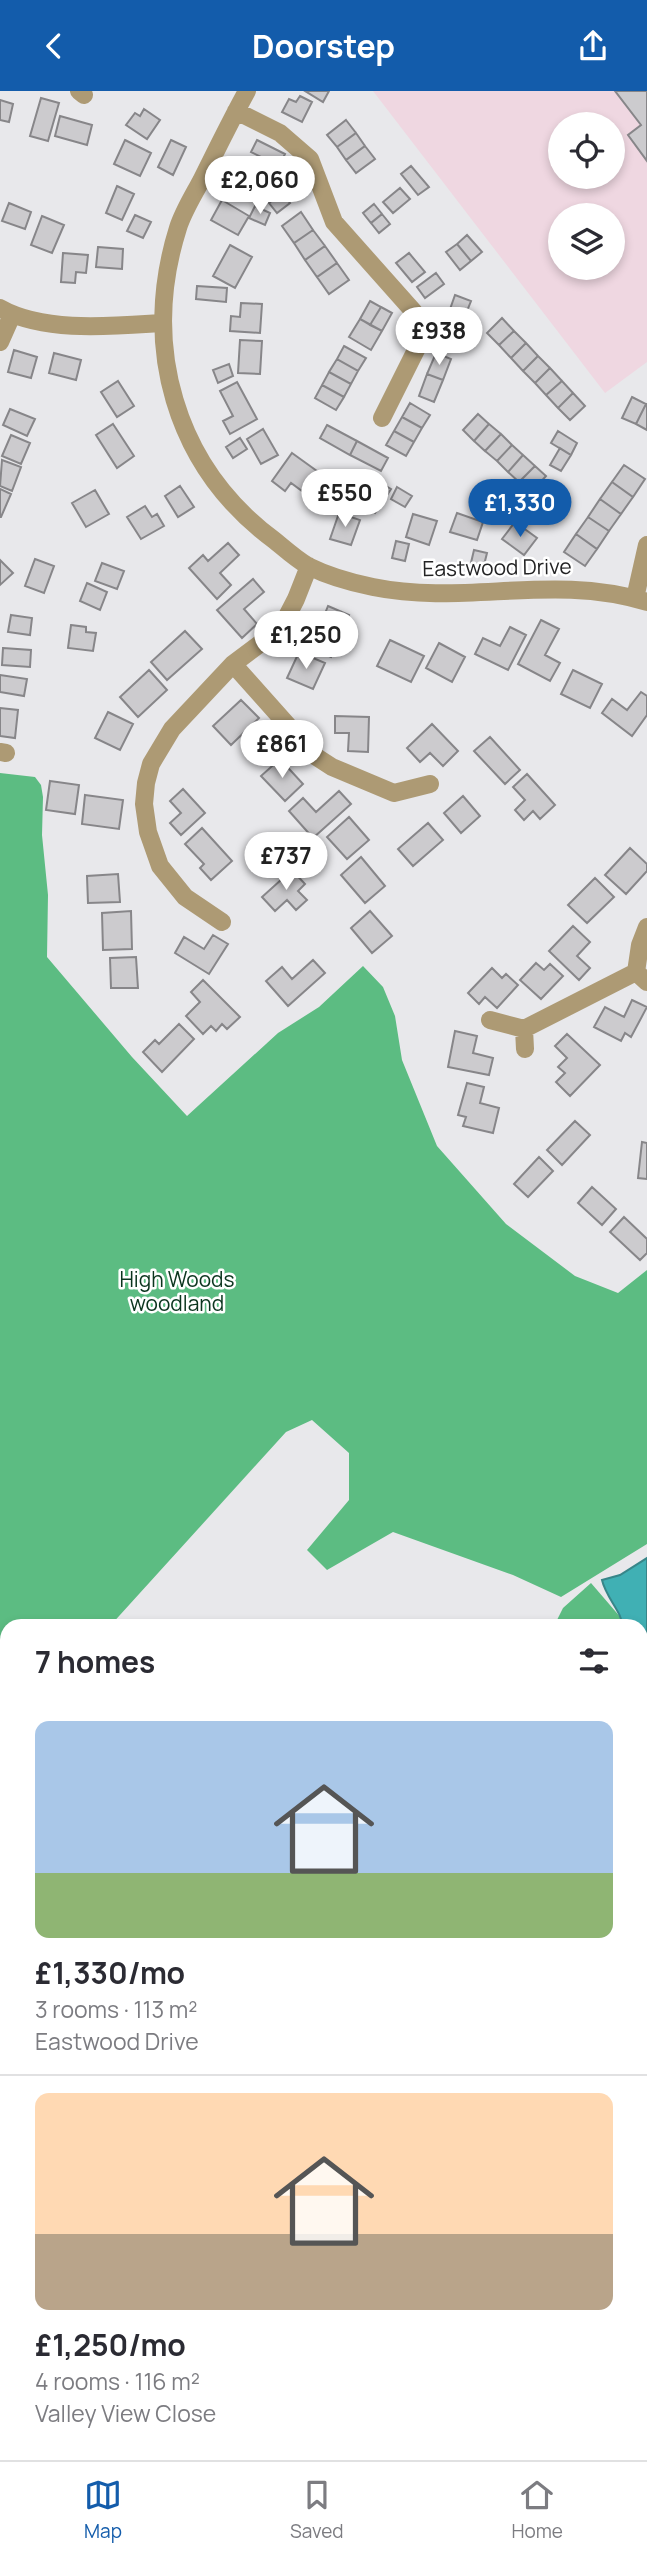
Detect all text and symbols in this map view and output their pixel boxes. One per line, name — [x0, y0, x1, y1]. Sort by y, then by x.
text: Doorstep — [252, 24, 395, 68]
icon: back — [35, 27, 73, 65]
icon: share — [574, 27, 612, 65]
map controls — [548, 112, 625, 280]
button: locate — [548, 112, 625, 189]
pin: £2,060 — [203, 157, 317, 216]
text: £2,060 — [221, 163, 299, 195]
button: layers — [548, 203, 625, 280]
pin: £938 — [398, 307, 480, 367]
text: £938 — [412, 314, 466, 346]
pin: £550 — [304, 469, 386, 529]
text: £550 — [317, 476, 373, 508]
pin: £1,330 — [463, 479, 577, 539]
text: £1,330 — [484, 486, 556, 518]
street label: Eastwood Drive — [422, 552, 572, 582]
pin: £1,250 — [249, 611, 363, 671]
text: £1,250 — [270, 618, 342, 650]
pin: £861 — [241, 721, 323, 780]
text: £861 — [256, 727, 308, 759]
pin: £737 — [245, 833, 327, 892]
text: £737 — [260, 839, 312, 871]
park label: High Woods woodland — [119, 1265, 235, 1317]
text: 7 homes — [35, 1641, 155, 1682]
icon: filters — [575, 1642, 613, 1680]
icon: home — [261, 1766, 387, 1892]
text: £1,330/mo — [35, 1952, 185, 1993]
text: 3 rooms · 113 m² — [35, 1993, 198, 2025]
text: Eastwood Drive — [35, 2025, 199, 2057]
icon: home — [261, 2138, 387, 2264]
text: £1,250/mo — [35, 2324, 186, 2365]
text: 4 rooms · 116 m² — [35, 2365, 200, 2397]
text: Valley View Close — [35, 2397, 216, 2429]
tab: Map — [84, 2476, 122, 2544]
tab: Saved — [290, 2476, 344, 2544]
tab: Home — [512, 2476, 563, 2544]

